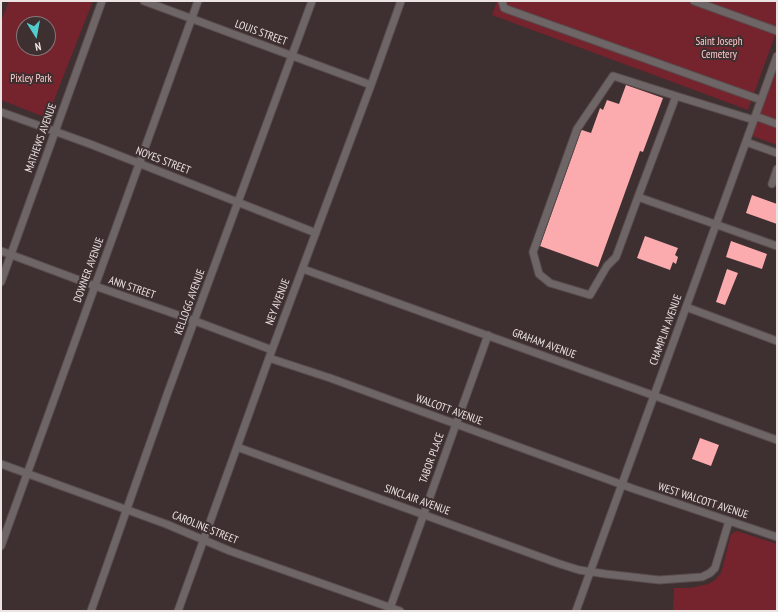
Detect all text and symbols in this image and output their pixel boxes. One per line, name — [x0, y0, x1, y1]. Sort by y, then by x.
north arrow — [16, 16, 56, 56]
street label: LOUIS STREET — [233, 17, 289, 49]
park label: Saint Joseph Cemetery — [696, 35, 742, 61]
text: N — [34, 39, 42, 54]
park label: Pixley Park — [10, 72, 52, 86]
street label: MATHEWS AVENUE — [22, 102, 60, 174]
street label: NOYES STREET — [134, 145, 192, 177]
street label: DOWNER AVENUE — [71, 236, 107, 304]
street label: KELLOGG AVENUE — [172, 267, 208, 337]
street label: ANN STREET — [107, 274, 157, 302]
street label: NEY AVENUE — [263, 277, 293, 327]
street label: CHAMPLIN AVENUE — [647, 293, 685, 367]
street label: GRAHAM AVENUE — [510, 326, 578, 362]
street label: WALCOTT AVENUE — [414, 392, 484, 428]
street label: TABOR PLACE — [417, 431, 447, 485]
street label: WEST WALCOTT AVENUE — [656, 480, 750, 522]
street label: SINCLAIR AVENUE — [382, 482, 452, 518]
street label: CAROLINE STREET — [170, 509, 240, 547]

